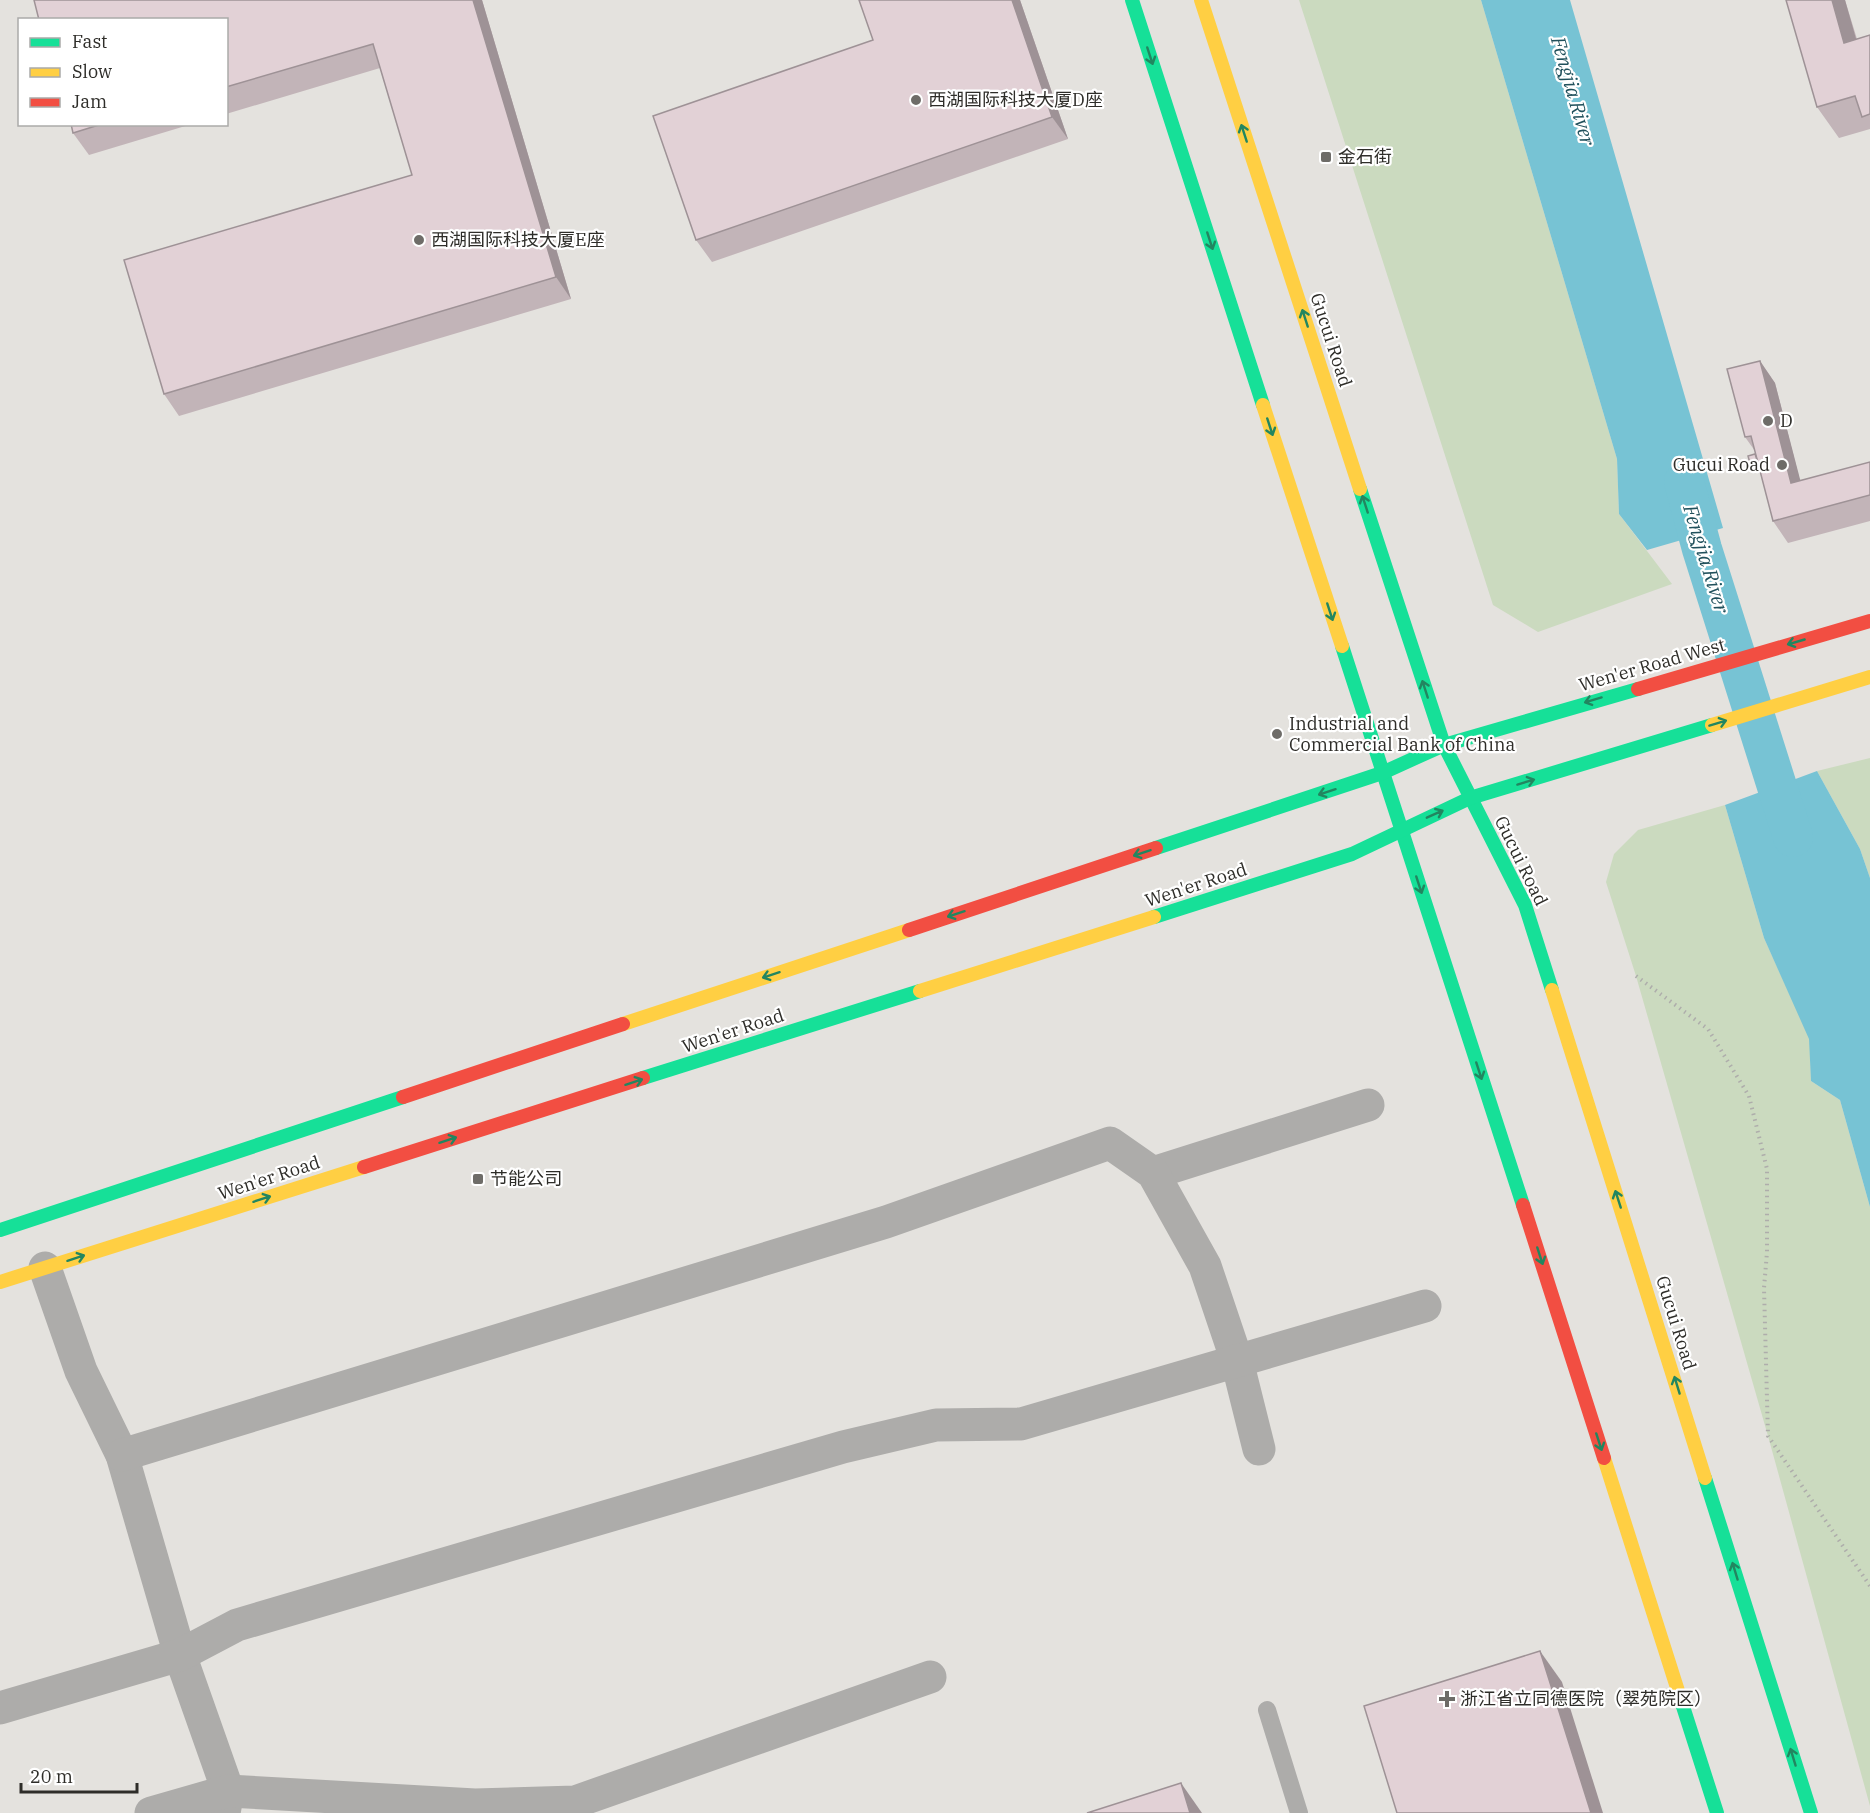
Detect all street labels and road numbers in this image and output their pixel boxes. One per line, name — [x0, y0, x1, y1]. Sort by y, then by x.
street label: Gucui Road — [1306, 290, 1357, 390]
street label: Wen'er Road West — [1576, 633, 1728, 696]
street label: Gucui Road — [1490, 812, 1553, 910]
street label: Wen'er Road — [1142, 857, 1250, 912]
street label: Wen'er Road — [679, 1003, 787, 1058]
street label: Wen'er Road — [215, 1150, 323, 1205]
street label: Gucui Road — [1651, 1273, 1702, 1373]

